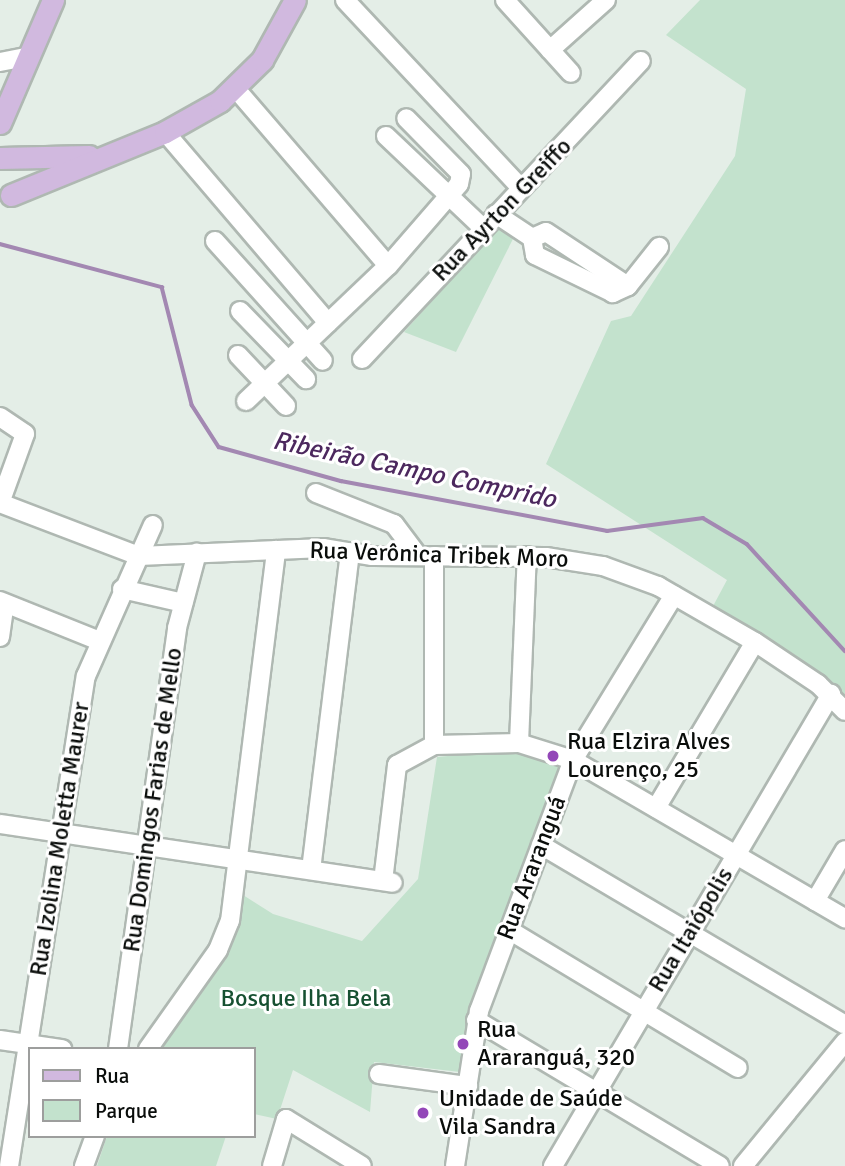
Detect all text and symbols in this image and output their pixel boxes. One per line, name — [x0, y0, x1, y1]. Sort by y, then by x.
street label: Rua Ayrton Greiffo — [426, 132, 578, 288]
water label: Ribeirão Campo Comprido — [270, 426, 558, 516]
street label: Rua Verônica Tribek Moro — [309, 536, 569, 574]
street label: Rua Domingos Farias de Mello — [117, 646, 189, 954]
street label: Rua Izolina Moletta Maurer — [24, 700, 96, 978]
place label: Rua Elzira Alves Lourenço, 25 — [567, 728, 730, 784]
marker: Rua Elzira Alves Lourenço, 25 — [545, 748, 561, 764]
street label: Rua Araranguá — [491, 792, 573, 944]
street label: Rua Itaiópolis — [643, 862, 739, 998]
park label: Bosque Ilha Bela — [221, 985, 391, 1013]
place label: Rua Araranguá, 320 — [477, 1016, 635, 1072]
marker: Rua Araranguá, 320 — [455, 1036, 471, 1052]
legend — [28, 1047, 256, 1138]
text: Rua — [95, 1063, 129, 1089]
place label: Unidade de Saúde Vila Sandra — [439, 1085, 623, 1141]
text: Parque — [95, 1098, 158, 1124]
marker: Unidade de Saúde Vila Sandra — [413, 1103, 433, 1123]

